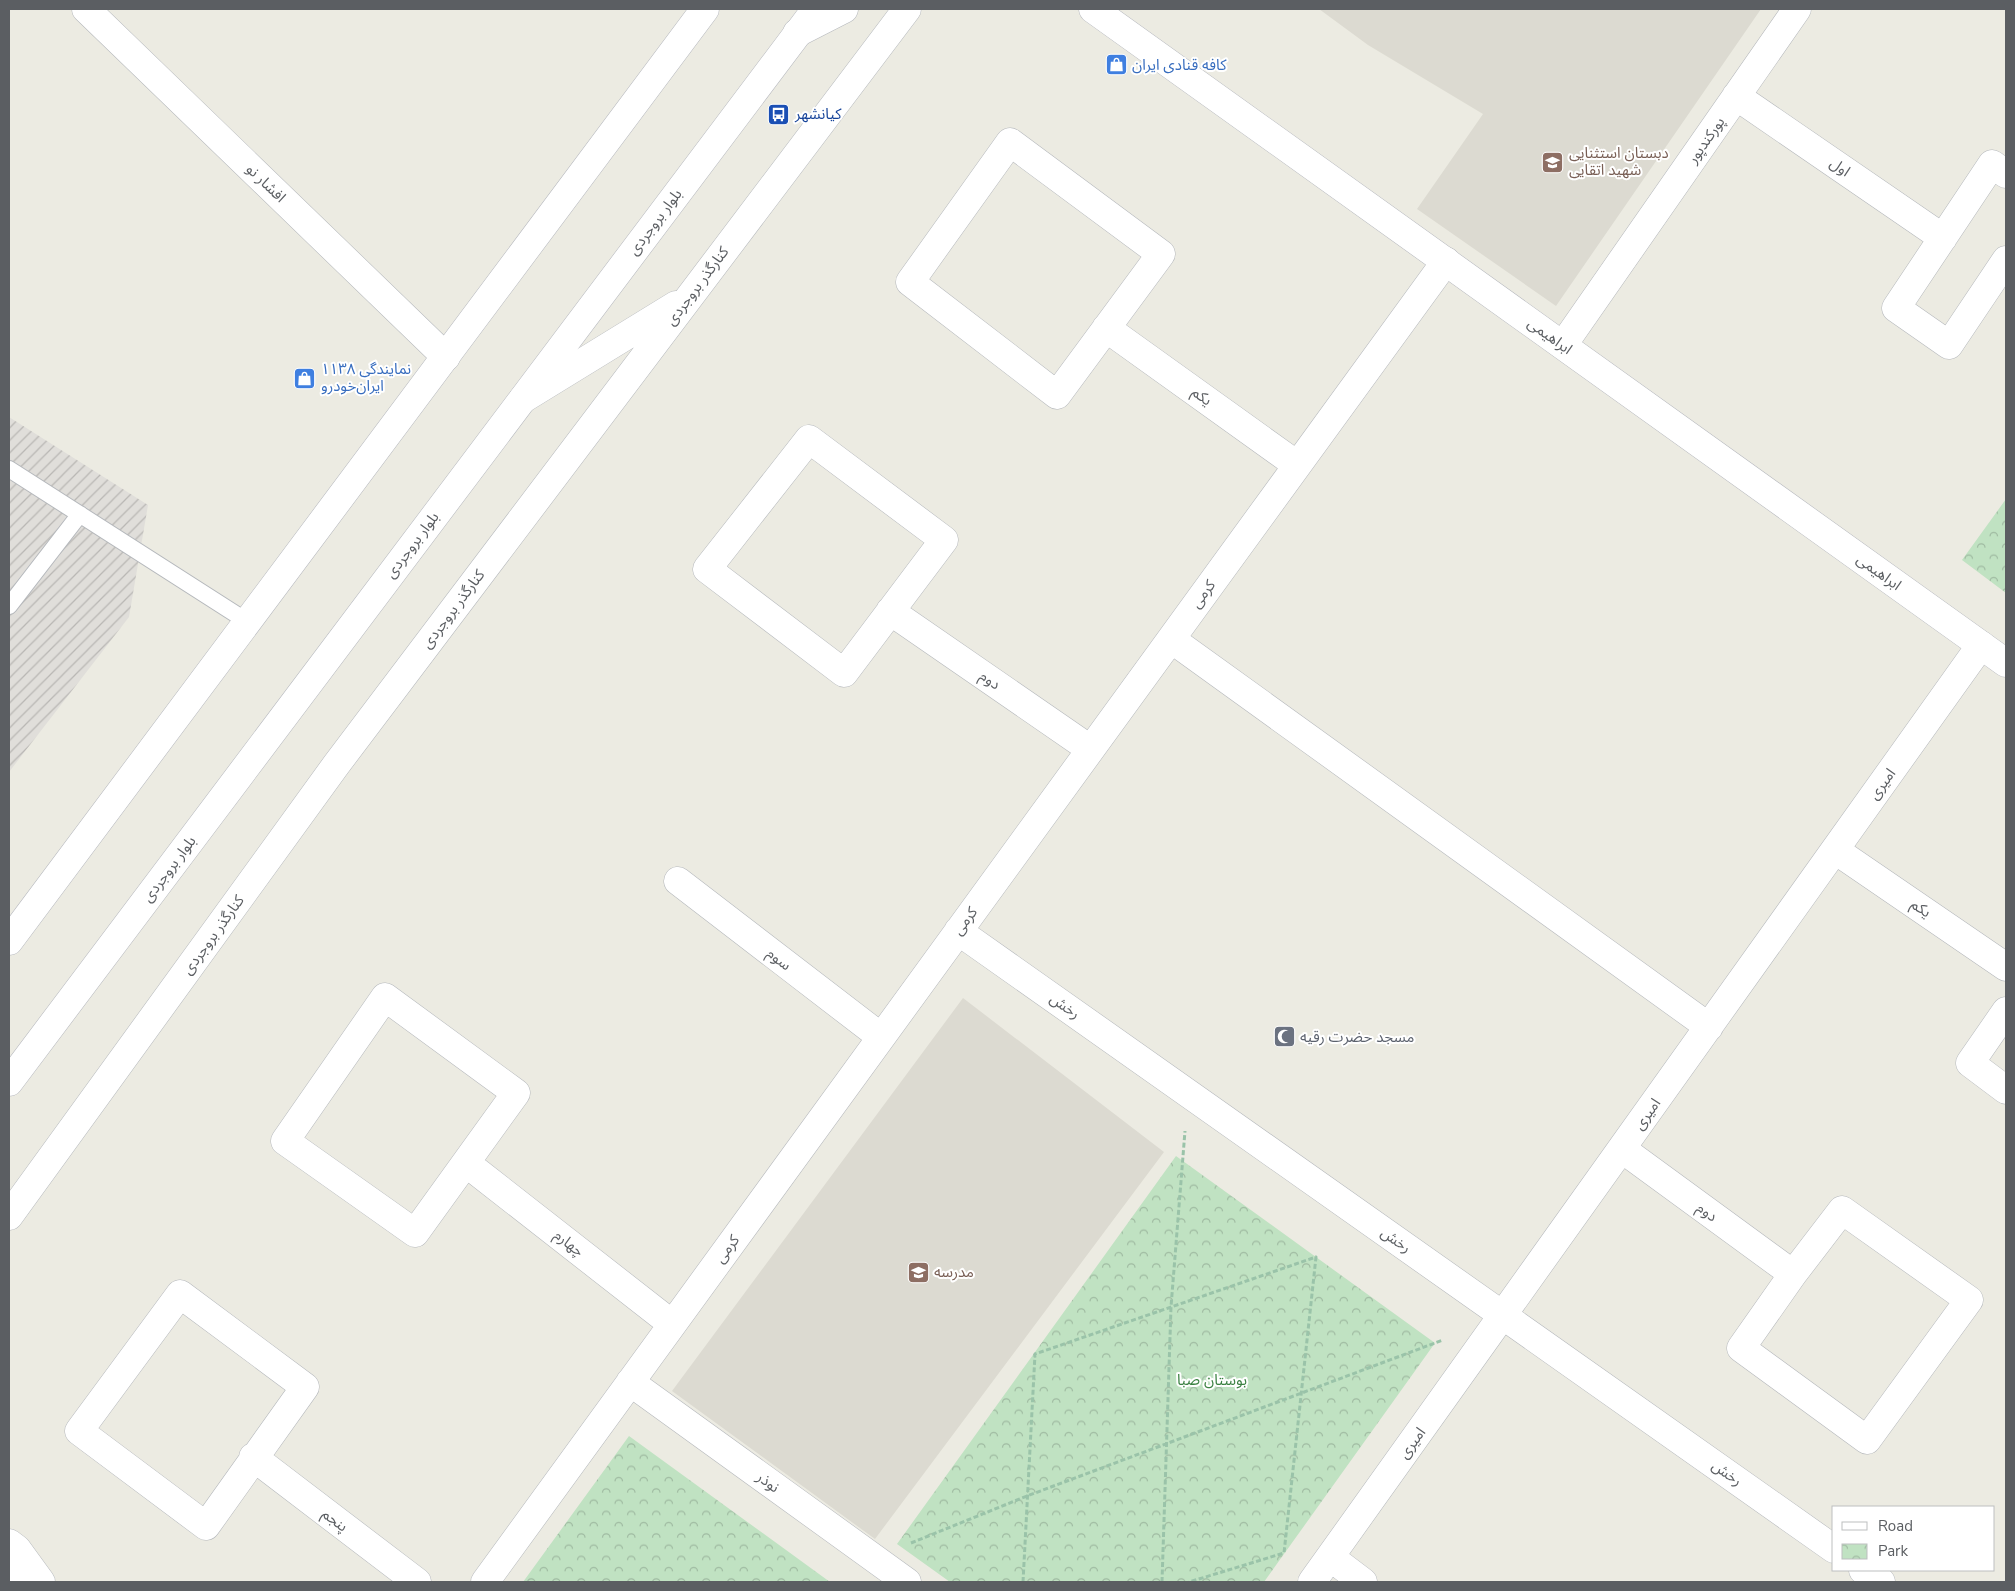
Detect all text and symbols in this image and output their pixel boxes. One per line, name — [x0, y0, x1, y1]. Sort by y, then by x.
shop icon: کافه قنادی ایران — [1104, 53, 1128, 77]
place label: کافه قنادی ایران — [1132, 55, 1227, 75]
bus stop icon: کیانشهر — [767, 102, 791, 126]
place label: کیانشهر — [794, 104, 842, 124]
street label: پورکندپور — [1682, 113, 1729, 168]
place label: دبستان استثنایی شهید اتقایی — [1569, 143, 1669, 180]
school or university icon: دبستان استثنایی شهید اتقایی — [1541, 150, 1565, 174]
street label: اول — [1826, 153, 1854, 181]
street label: افشار نو — [242, 159, 290, 207]
street label: بلوار بروجردی — [624, 185, 686, 259]
street label: کنارگذر بروجردی — [661, 242, 734, 329]
street label: ابراهیمی — [1524, 313, 1576, 359]
place label: نمایندگی ۱۱۳۸ ایران‌خودرو — [321, 359, 411, 396]
shop icon: نمایندگی ۱۱۳۸ ایران‌خودرو — [293, 366, 317, 390]
street label: یکم — [1187, 382, 1216, 411]
street label: بلوار بروجردی — [381, 508, 443, 582]
street label: ابراهیمی — [1853, 549, 1905, 595]
street label: کنارگذر بروجردی — [417, 565, 490, 652]
street label: کرمی — [1186, 575, 1221, 612]
street label: دوم — [975, 666, 1004, 695]
street label: امیری — [1864, 764, 1900, 804]
street label: بلوار بروجردی — [138, 832, 200, 906]
street label: کنارگذر بروجردی — [177, 891, 249, 979]
street label: یکم — [1906, 894, 1935, 923]
street label: کرمی — [948, 902, 983, 939]
street label: سوم — [762, 943, 796, 976]
street label: رخش — [1046, 988, 1084, 1024]
mosque icon: مسجد حضرت رقیه — [1272, 1025, 1296, 1049]
place label: مسجد حضرت رقیه — [1300, 1027, 1414, 1047]
street label: امیری — [1629, 1094, 1665, 1134]
street label: دوم — [1692, 1198, 1721, 1227]
street label: رخش — [1377, 1222, 1415, 1258]
street label: چهارم — [549, 1225, 588, 1262]
street label: کرمی — [710, 1230, 745, 1267]
school or university icon: مدرسه — [906, 1260, 930, 1284]
place label: مدرسه — [934, 1262, 974, 1282]
park label: بوستان صبا — [1177, 1370, 1247, 1390]
street label: امیری — [1394, 1423, 1430, 1463]
street label: رخش — [1708, 1455, 1746, 1491]
street label: نوذر — [752, 1466, 783, 1497]
street label: پنجم — [317, 1504, 352, 1537]
legend — [1832, 1506, 1995, 1571]
text: Road — [1878, 1516, 1913, 1536]
text: Park — [1878, 1541, 1908, 1561]

